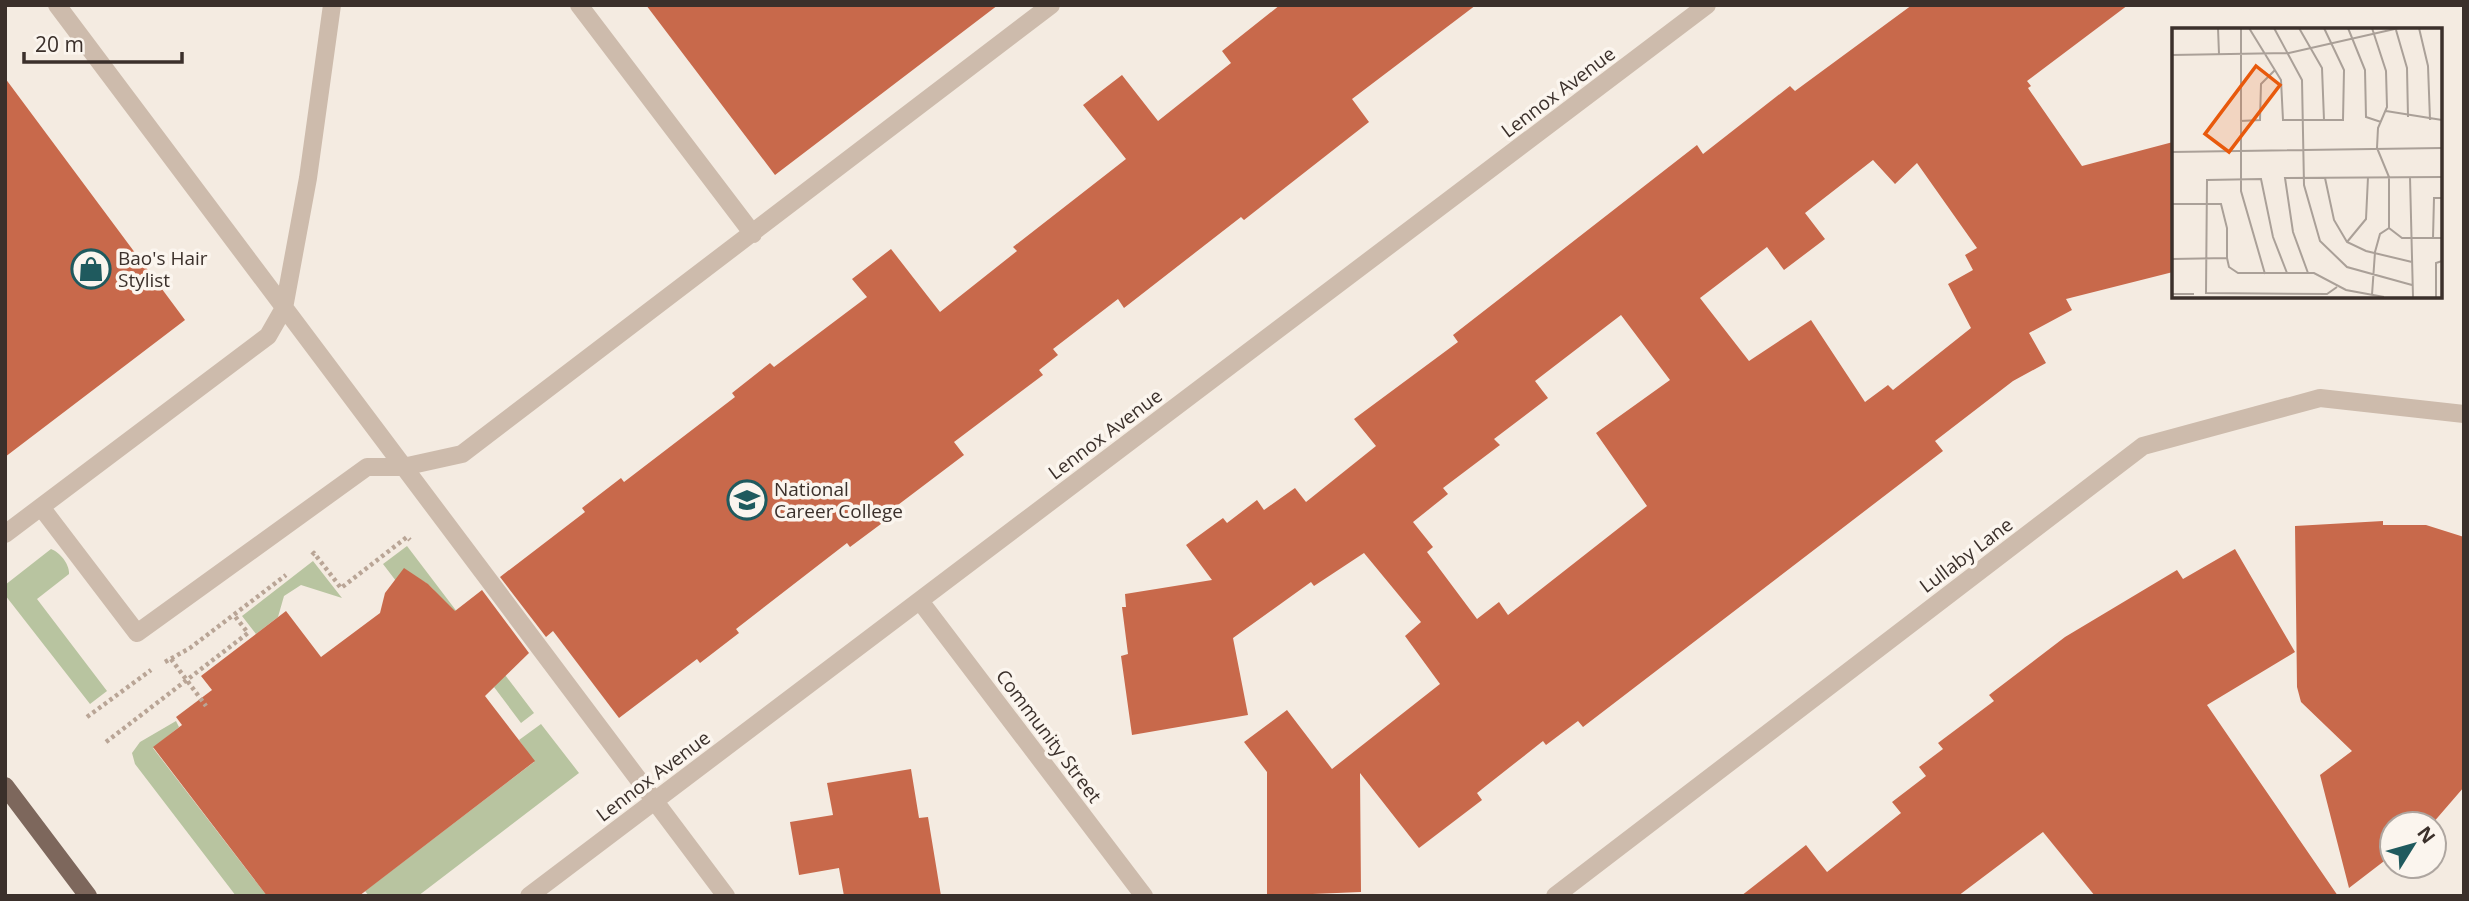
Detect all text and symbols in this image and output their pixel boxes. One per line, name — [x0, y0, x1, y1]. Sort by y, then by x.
scale bar — [24, 21, 182, 65]
inset map — [2172, 28, 2441, 298]
text: 20 m — [35, 30, 84, 58]
street label: Lennox Avenue — [1496, 41, 1620, 143]
place label: Bao's Hair Stylist — [118, 245, 208, 293]
shop icon: Bao's Hair Stylist — [70, 248, 112, 290]
street label: Lennox Avenue — [1043, 383, 1167, 485]
place label: National Career College — [774, 476, 903, 524]
school or university icon: National Career College — [726, 479, 768, 521]
street label: Lullaby Lane — [1914, 511, 2018, 599]
street label: Community Street — [990, 664, 1108, 808]
street label: Lennox Avenue — [591, 725, 715, 827]
north arrow — [2378, 810, 2448, 880]
text: N — [2412, 821, 2442, 849]

